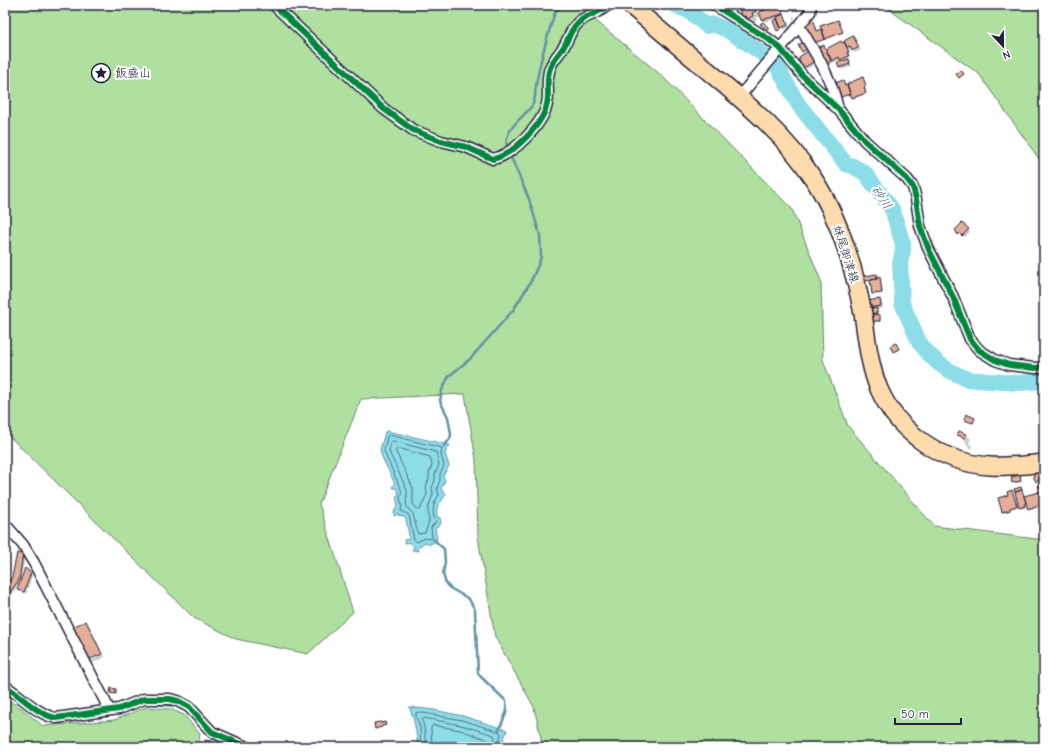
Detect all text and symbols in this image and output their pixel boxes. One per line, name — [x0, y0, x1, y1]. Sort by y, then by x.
north arrow — [983, 26, 1023, 66]
text: N — [1001, 47, 1012, 62]
place icon: 飯盛山 — [90, 62, 112, 84]
place label: 飯盛山 — [115, 66, 151, 80]
water label: 砂川 — [868, 182, 895, 212]
street label: 妹尾御津線 — [830, 223, 862, 285]
scale bar — [895, 700, 961, 726]
text: 50 m — [901, 707, 929, 721]

